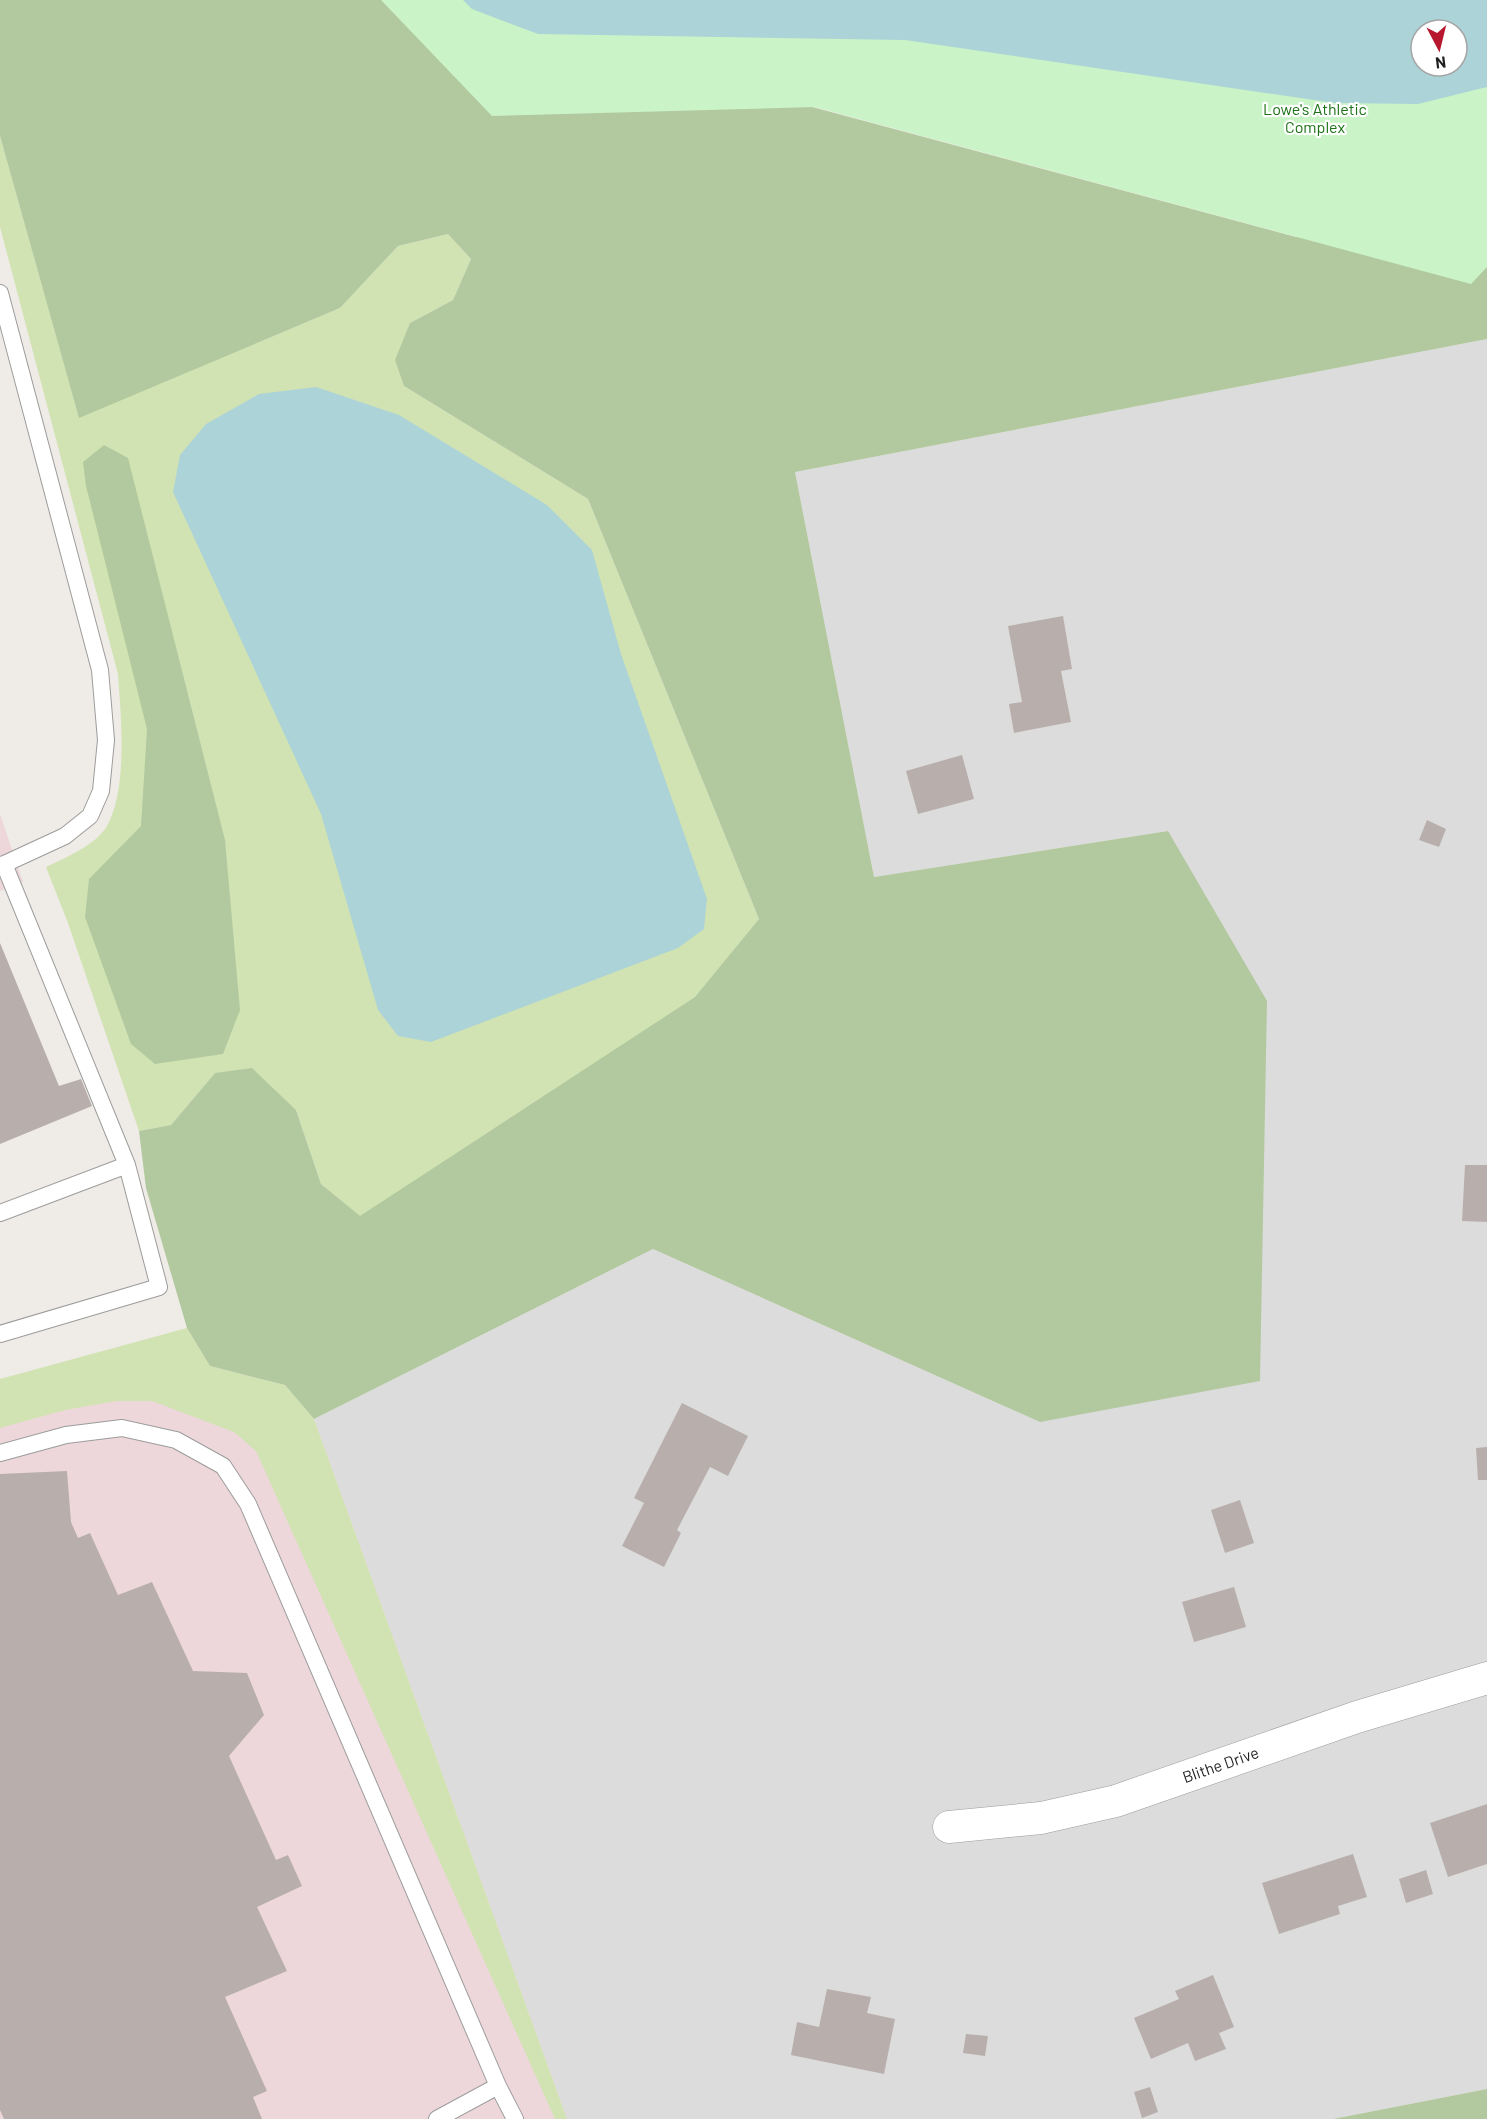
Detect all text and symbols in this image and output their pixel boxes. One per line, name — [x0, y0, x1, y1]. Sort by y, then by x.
north arrow — [1409, 18, 1469, 78]
text: N — [1434, 53, 1447, 73]
park label: Lowe's Athletic Complex — [1263, 99, 1367, 136]
street label: Blithe Drive — [1180, 1742, 1261, 1786]

